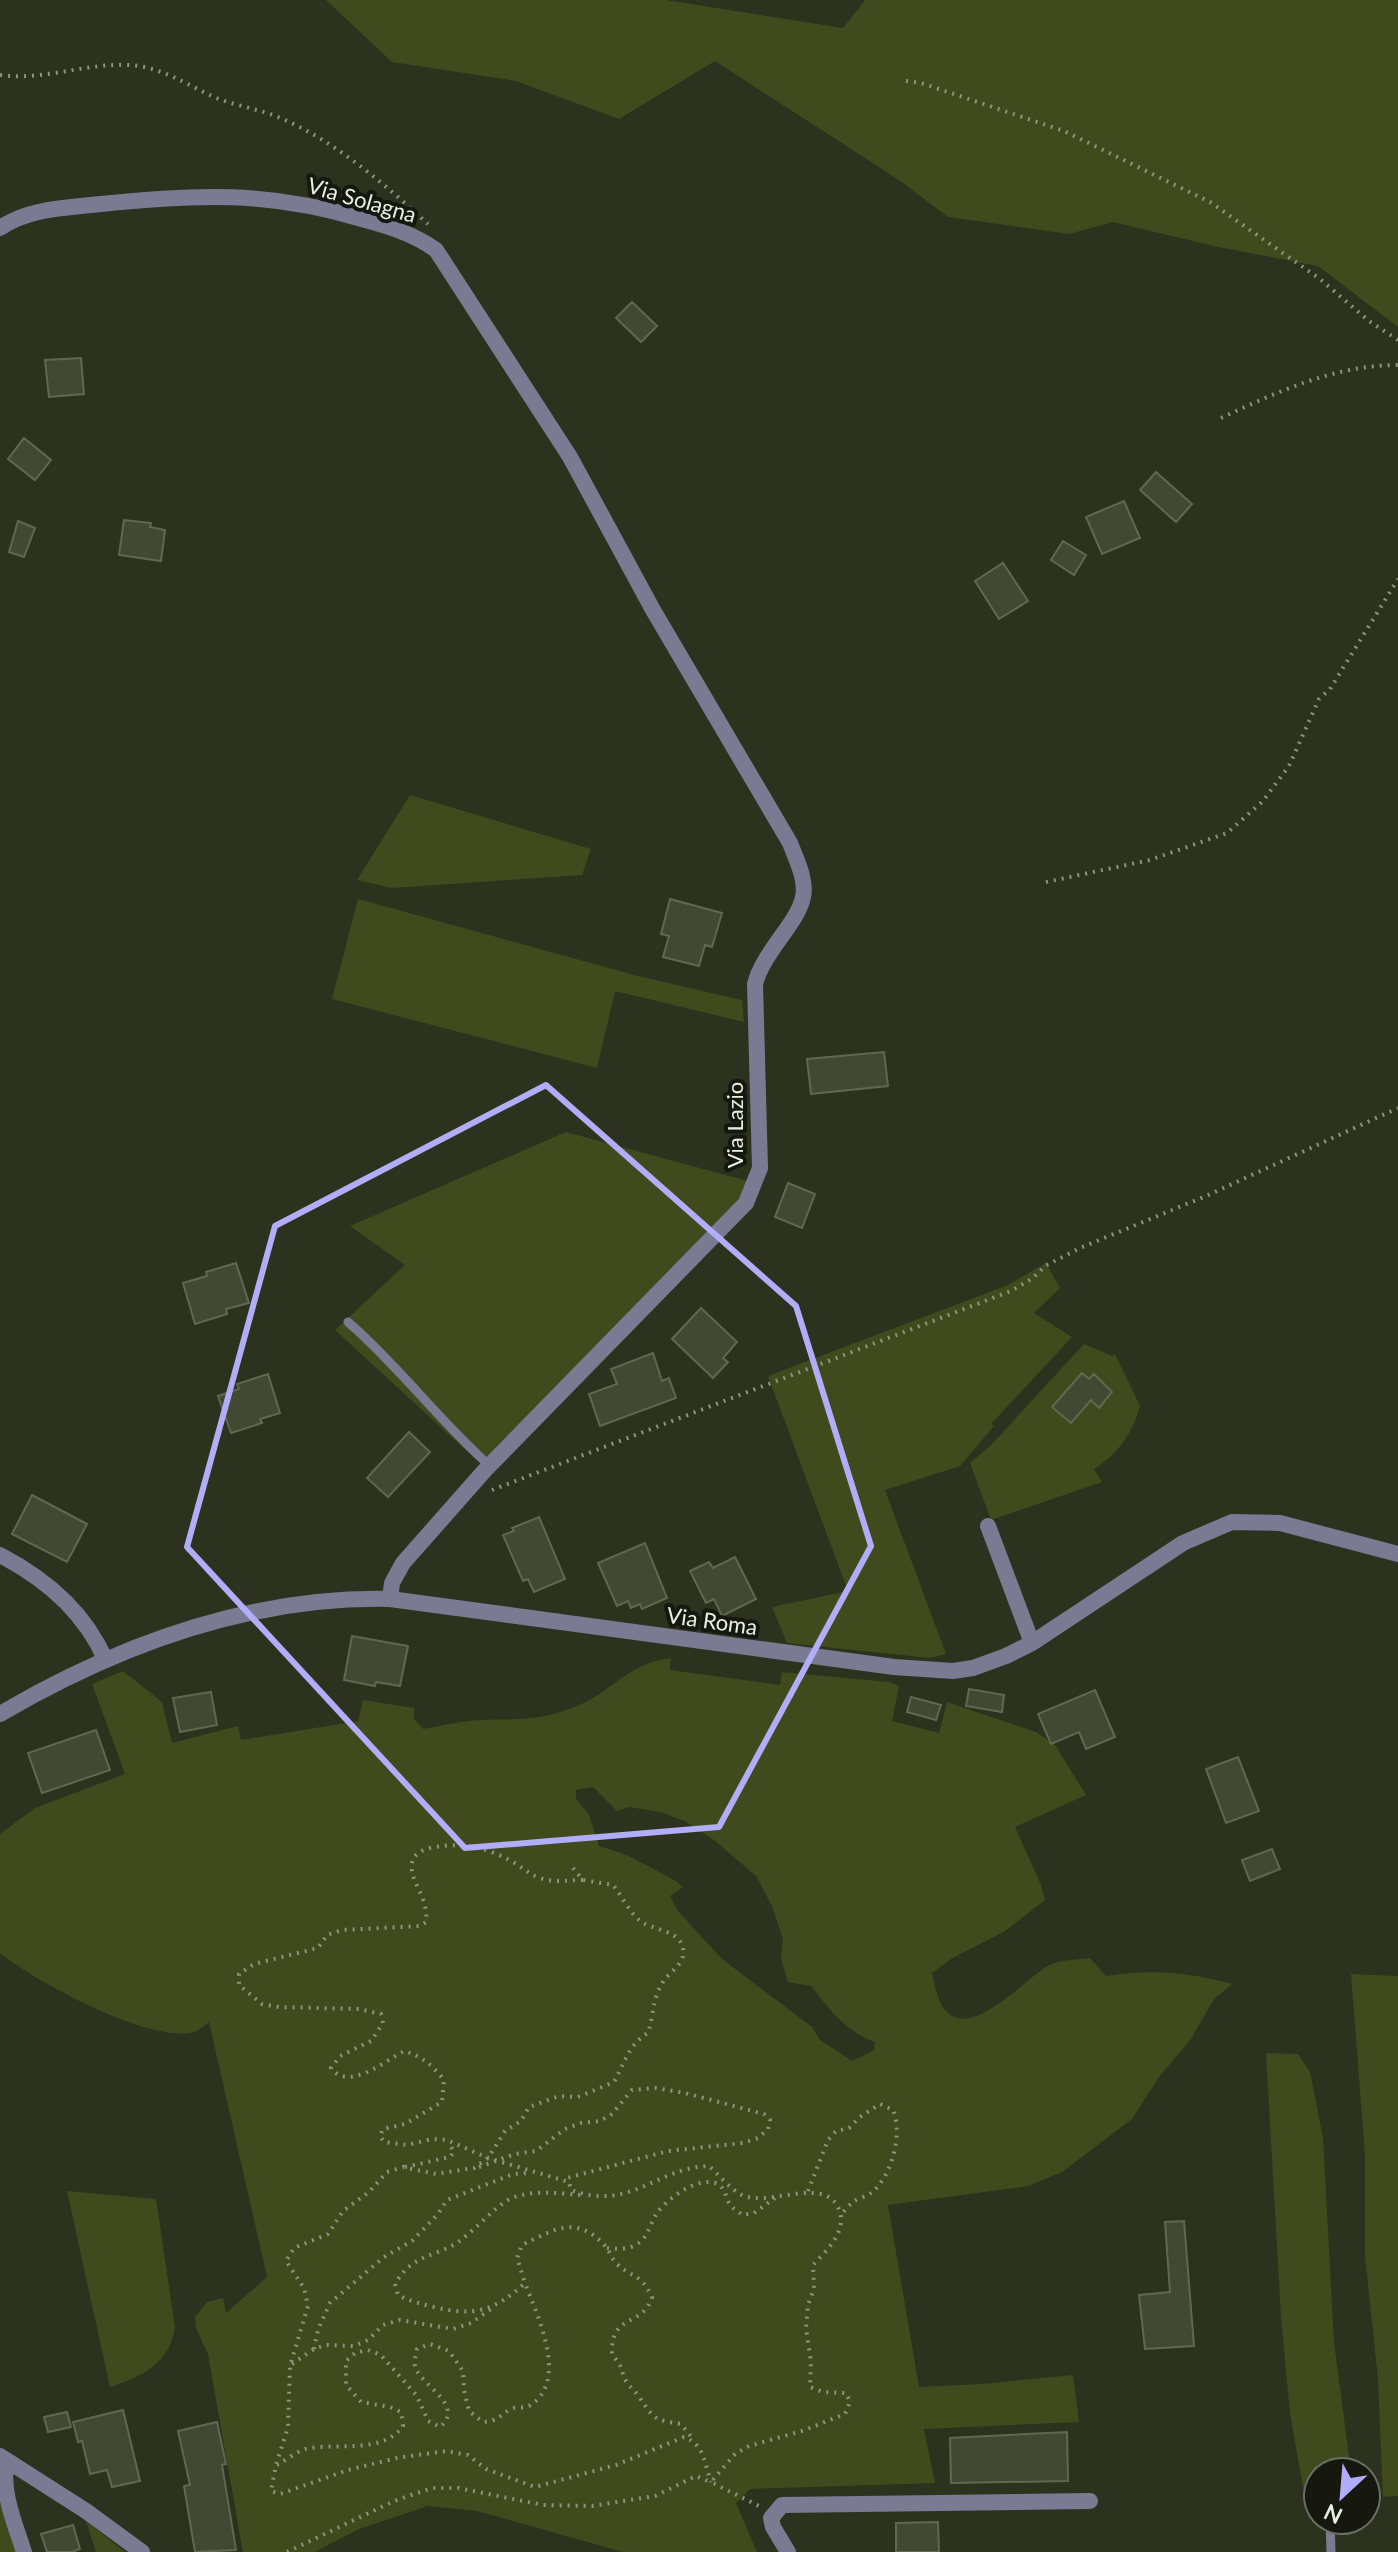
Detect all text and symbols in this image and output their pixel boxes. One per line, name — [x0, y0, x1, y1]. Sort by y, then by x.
street label: Via Solagna — [305, 171, 420, 228]
street label: Via Lazio — [721, 1082, 748, 1168]
street label: Via Roma — [665, 1601, 759, 1640]
north arrow — [1302, 2456, 1382, 2536]
text: N — [1319, 2499, 1347, 2530]

